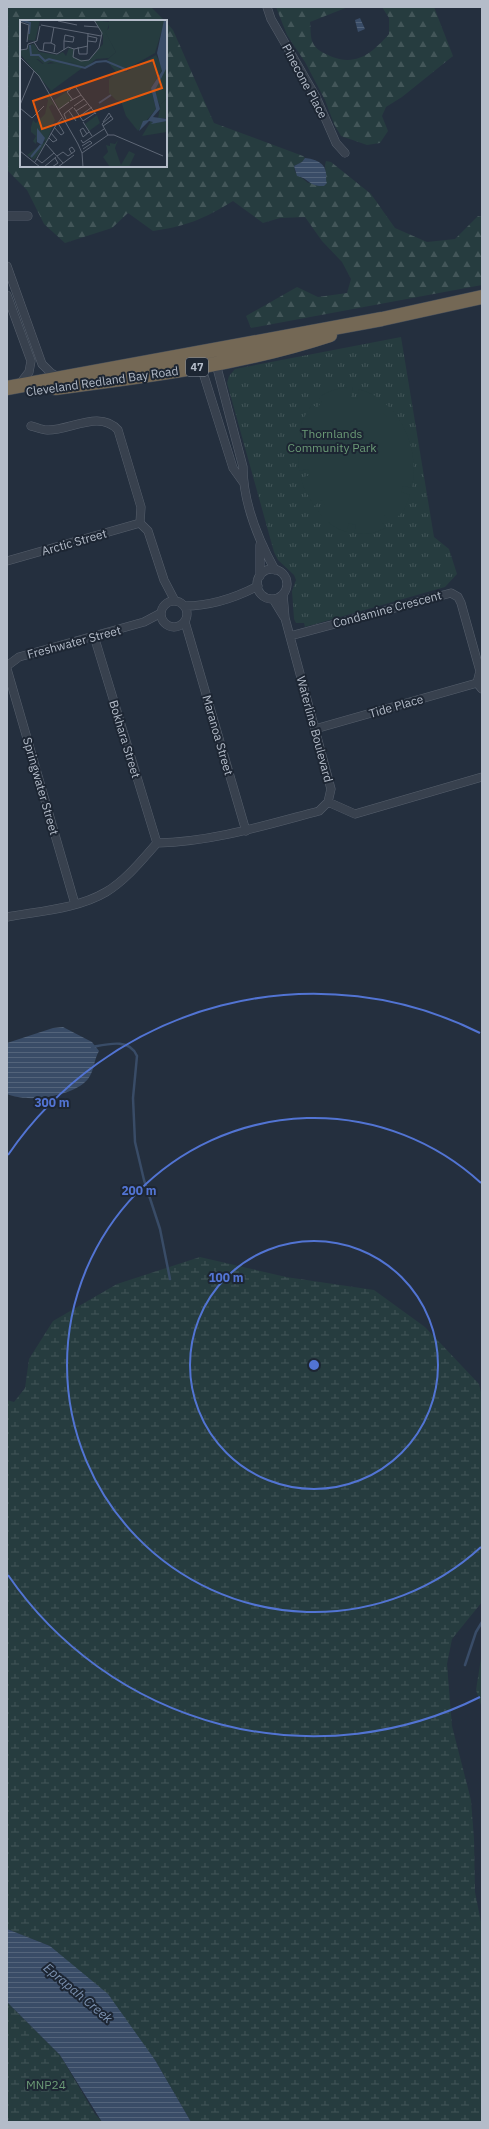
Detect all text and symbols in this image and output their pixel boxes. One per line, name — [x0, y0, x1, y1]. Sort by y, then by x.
inset map — [20, 20, 167, 167]
street label: Pinecone Place — [279, 41, 331, 121]
road number: 47 — [186, 358, 208, 376]
street label: Cleveland Redland Bay Road — [25, 363, 179, 399]
park label: Thornlands Community Park — [287, 426, 377, 455]
street label: Arctic Street — [40, 526, 108, 558]
street label: Condamine Crescent — [331, 587, 443, 631]
street label: Freshwater Street — [25, 622, 123, 662]
street label: Waterline Boulevard — [294, 674, 336, 784]
street label: Tide Place — [367, 691, 425, 721]
street label: Maranoa Street — [199, 693, 237, 777]
street label: Bokhara Street — [106, 698, 144, 780]
street label: Springwater Street — [20, 735, 62, 837]
text: 300 m — [34, 1095, 70, 1110]
text: 200 m — [121, 1183, 157, 1198]
text: 100 m — [208, 1270, 244, 1285]
centre of rings — [307, 1358, 321, 1372]
water label: Eprapah Creek — [40, 1959, 116, 2027]
park label: MNP24 — [26, 2077, 66, 2092]

